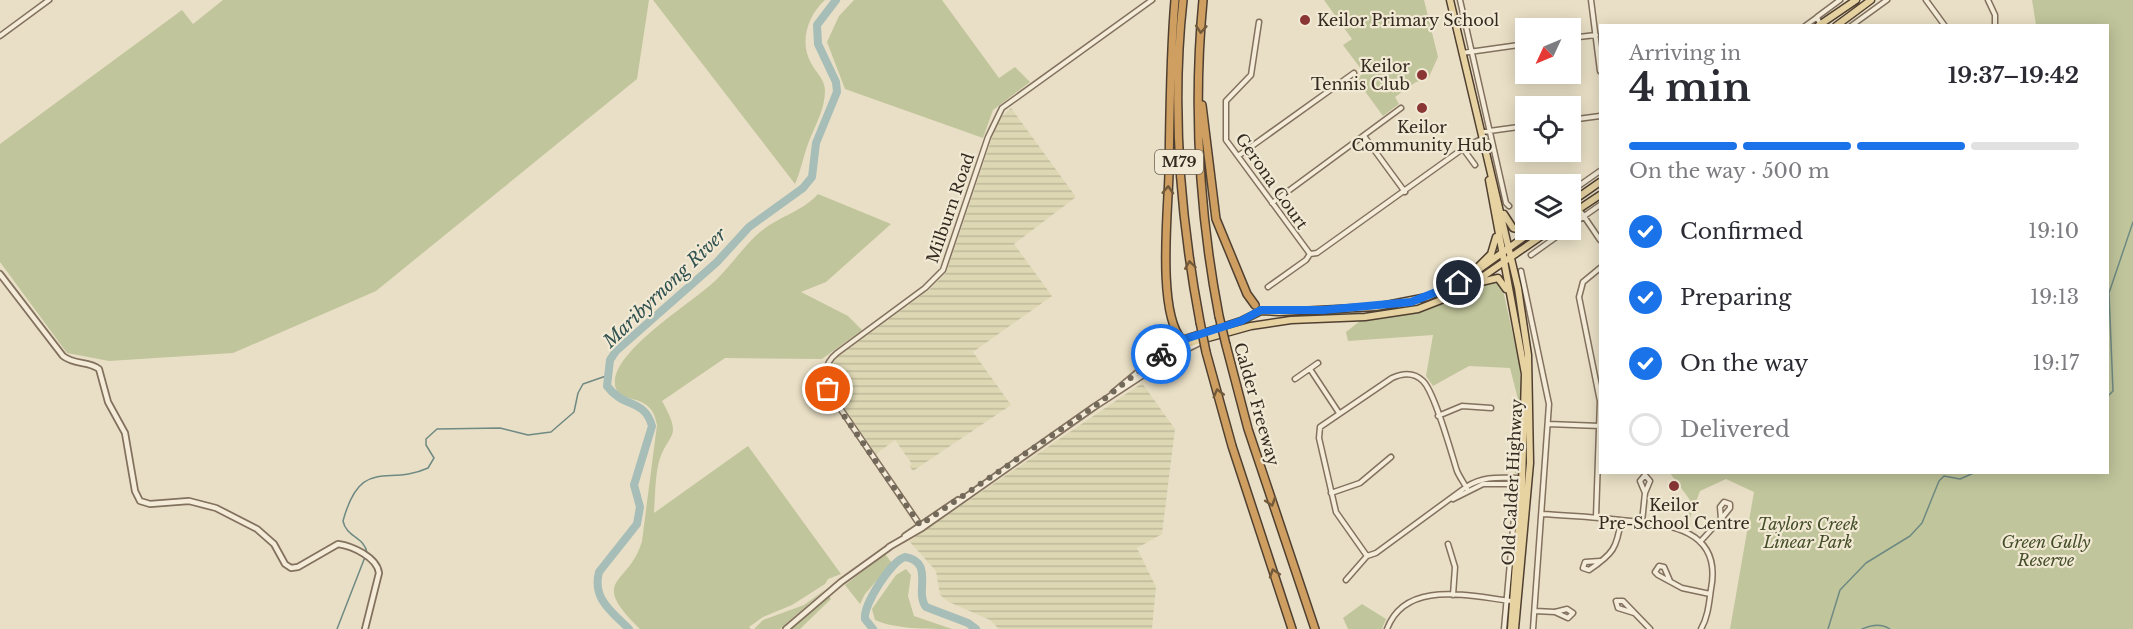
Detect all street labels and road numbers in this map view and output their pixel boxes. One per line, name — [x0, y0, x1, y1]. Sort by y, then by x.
street label: Gerona Court — [1231, 129, 1313, 233]
street label: Milburn Road — [922, 150, 978, 266]
road number: M79 — [1155, 150, 1203, 174]
street label: Calder Freeway — [1230, 340, 1284, 469]
street label: Old Calder Highway — [1498, 397, 1526, 566]

